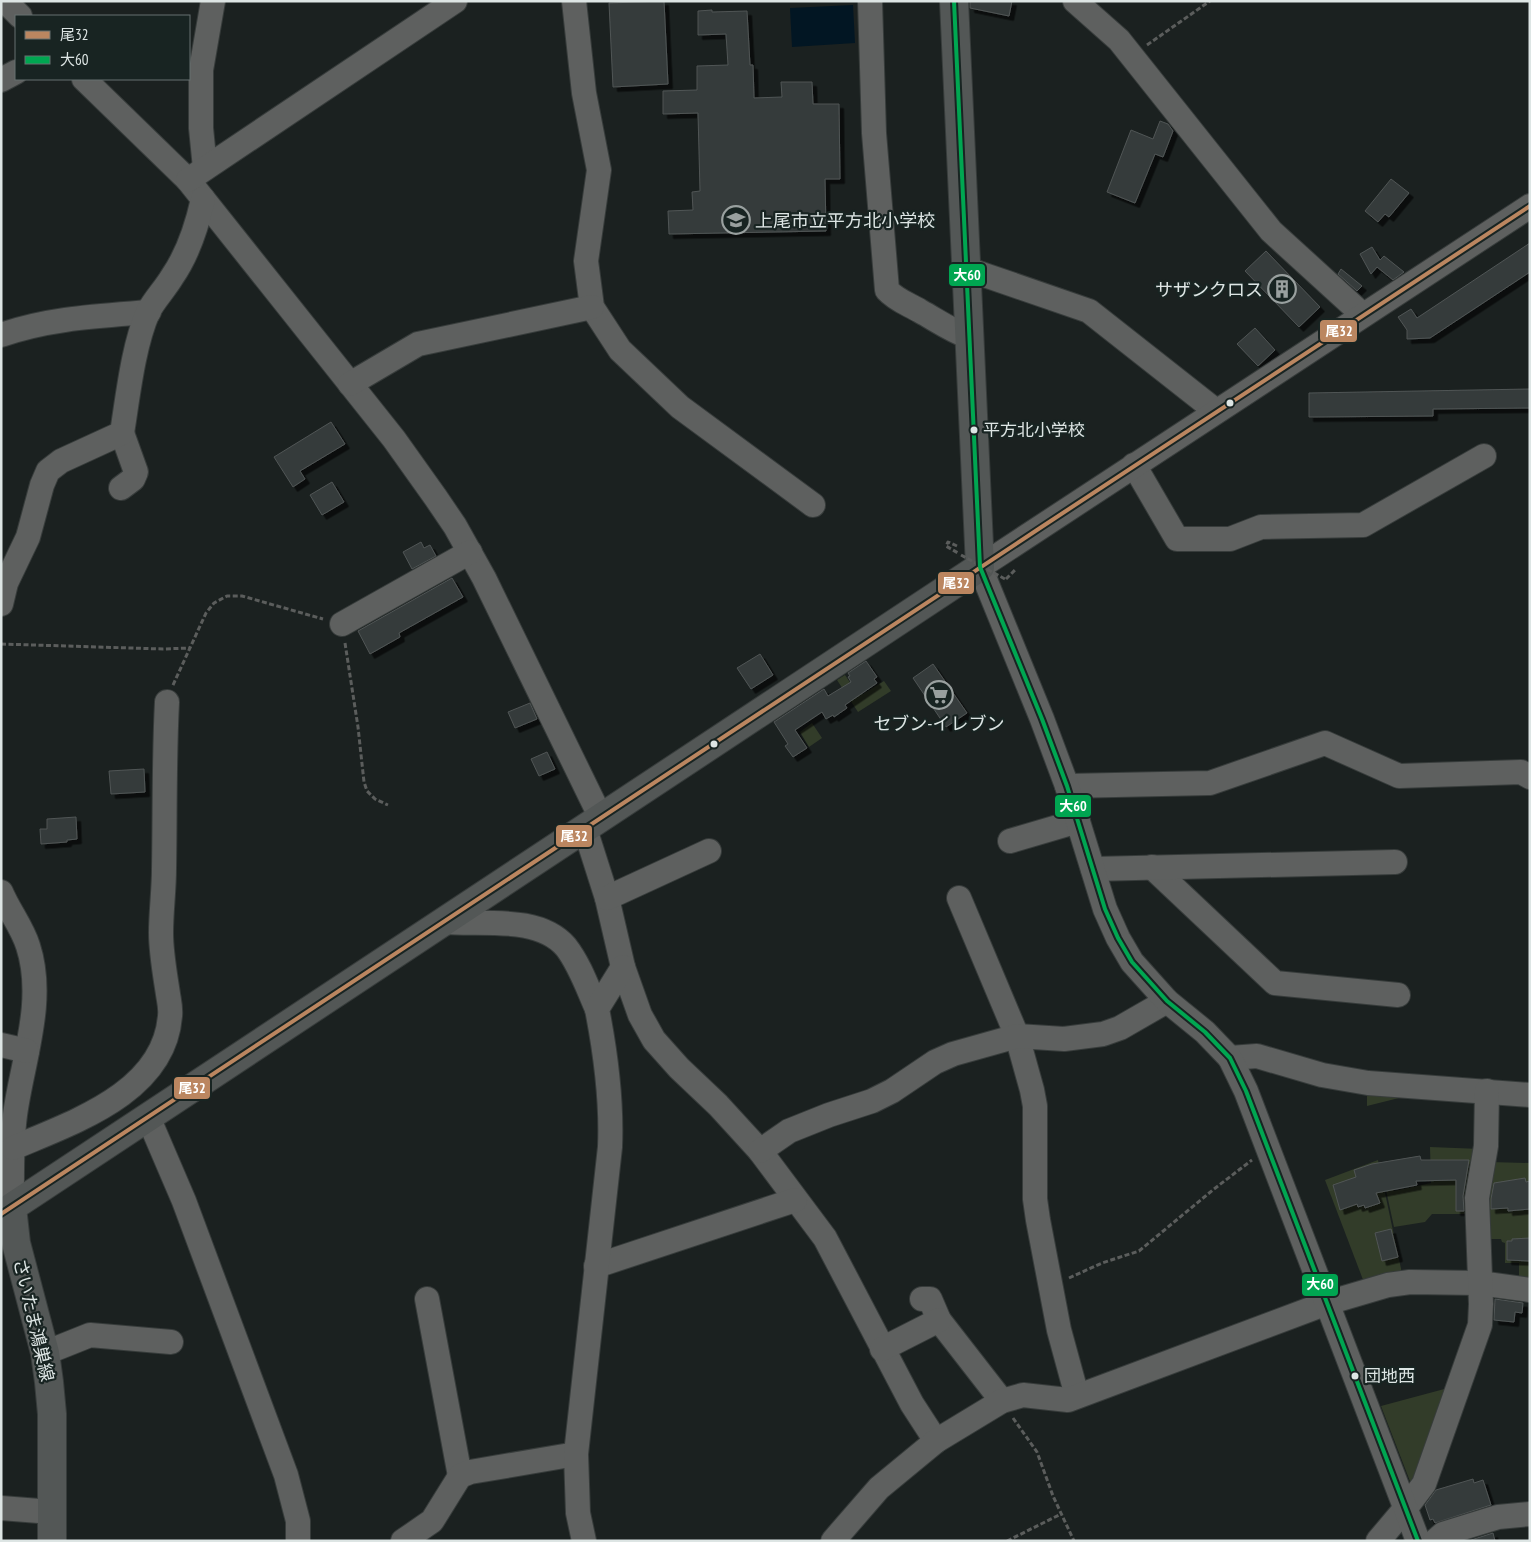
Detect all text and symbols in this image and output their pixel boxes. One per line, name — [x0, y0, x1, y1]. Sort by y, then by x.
legend — [15, 15, 190, 80]
text: 尾32 — [60, 25, 89, 44]
text: 大60 — [60, 50, 89, 69]
school or university icon: 上尾市立平方北小学校 — [721, 205, 751, 235]
place label: 上尾市立平方北小学校 — [755, 209, 935, 232]
line badge: 大60 — [948, 263, 986, 287]
text: 大60 — [953, 266, 981, 284]
building icon: サザンクロス — [1267, 274, 1297, 304]
place label: サザンクロス — [1155, 278, 1263, 301]
line badge: 尾32 — [1319, 319, 1358, 343]
text: 尾32 — [1325, 322, 1353, 340]
unlabelled marker — [1225, 398, 1235, 408]
place label: 平方北小学校 — [983, 419, 1085, 441]
marker: 平方北小学校 — [969, 425, 979, 435]
line badge: 尾32 — [937, 571, 975, 595]
text: 尾32 — [942, 574, 970, 592]
supermarket icon: セブン-イレブン — [924, 680, 954, 710]
place label: セブン-イレブン — [873, 712, 1005, 735]
unlabelled marker — [709, 739, 719, 749]
line badge: 大60 — [1054, 794, 1092, 818]
text: 大60 — [1059, 797, 1087, 815]
line badge: 尾32 — [555, 824, 593, 848]
text: 尾32 — [560, 827, 588, 845]
line badge: 尾32 — [173, 1076, 211, 1100]
text: 尾32 — [178, 1079, 206, 1097]
street label: さいたま鴻巣線 — [9, 1256, 59, 1384]
line badge: 大60 — [1301, 1273, 1339, 1297]
text: 大60 — [1306, 1275, 1334, 1293]
place label: 団地西 — [1364, 1365, 1415, 1387]
marker: 団地西 — [1350, 1371, 1360, 1381]

